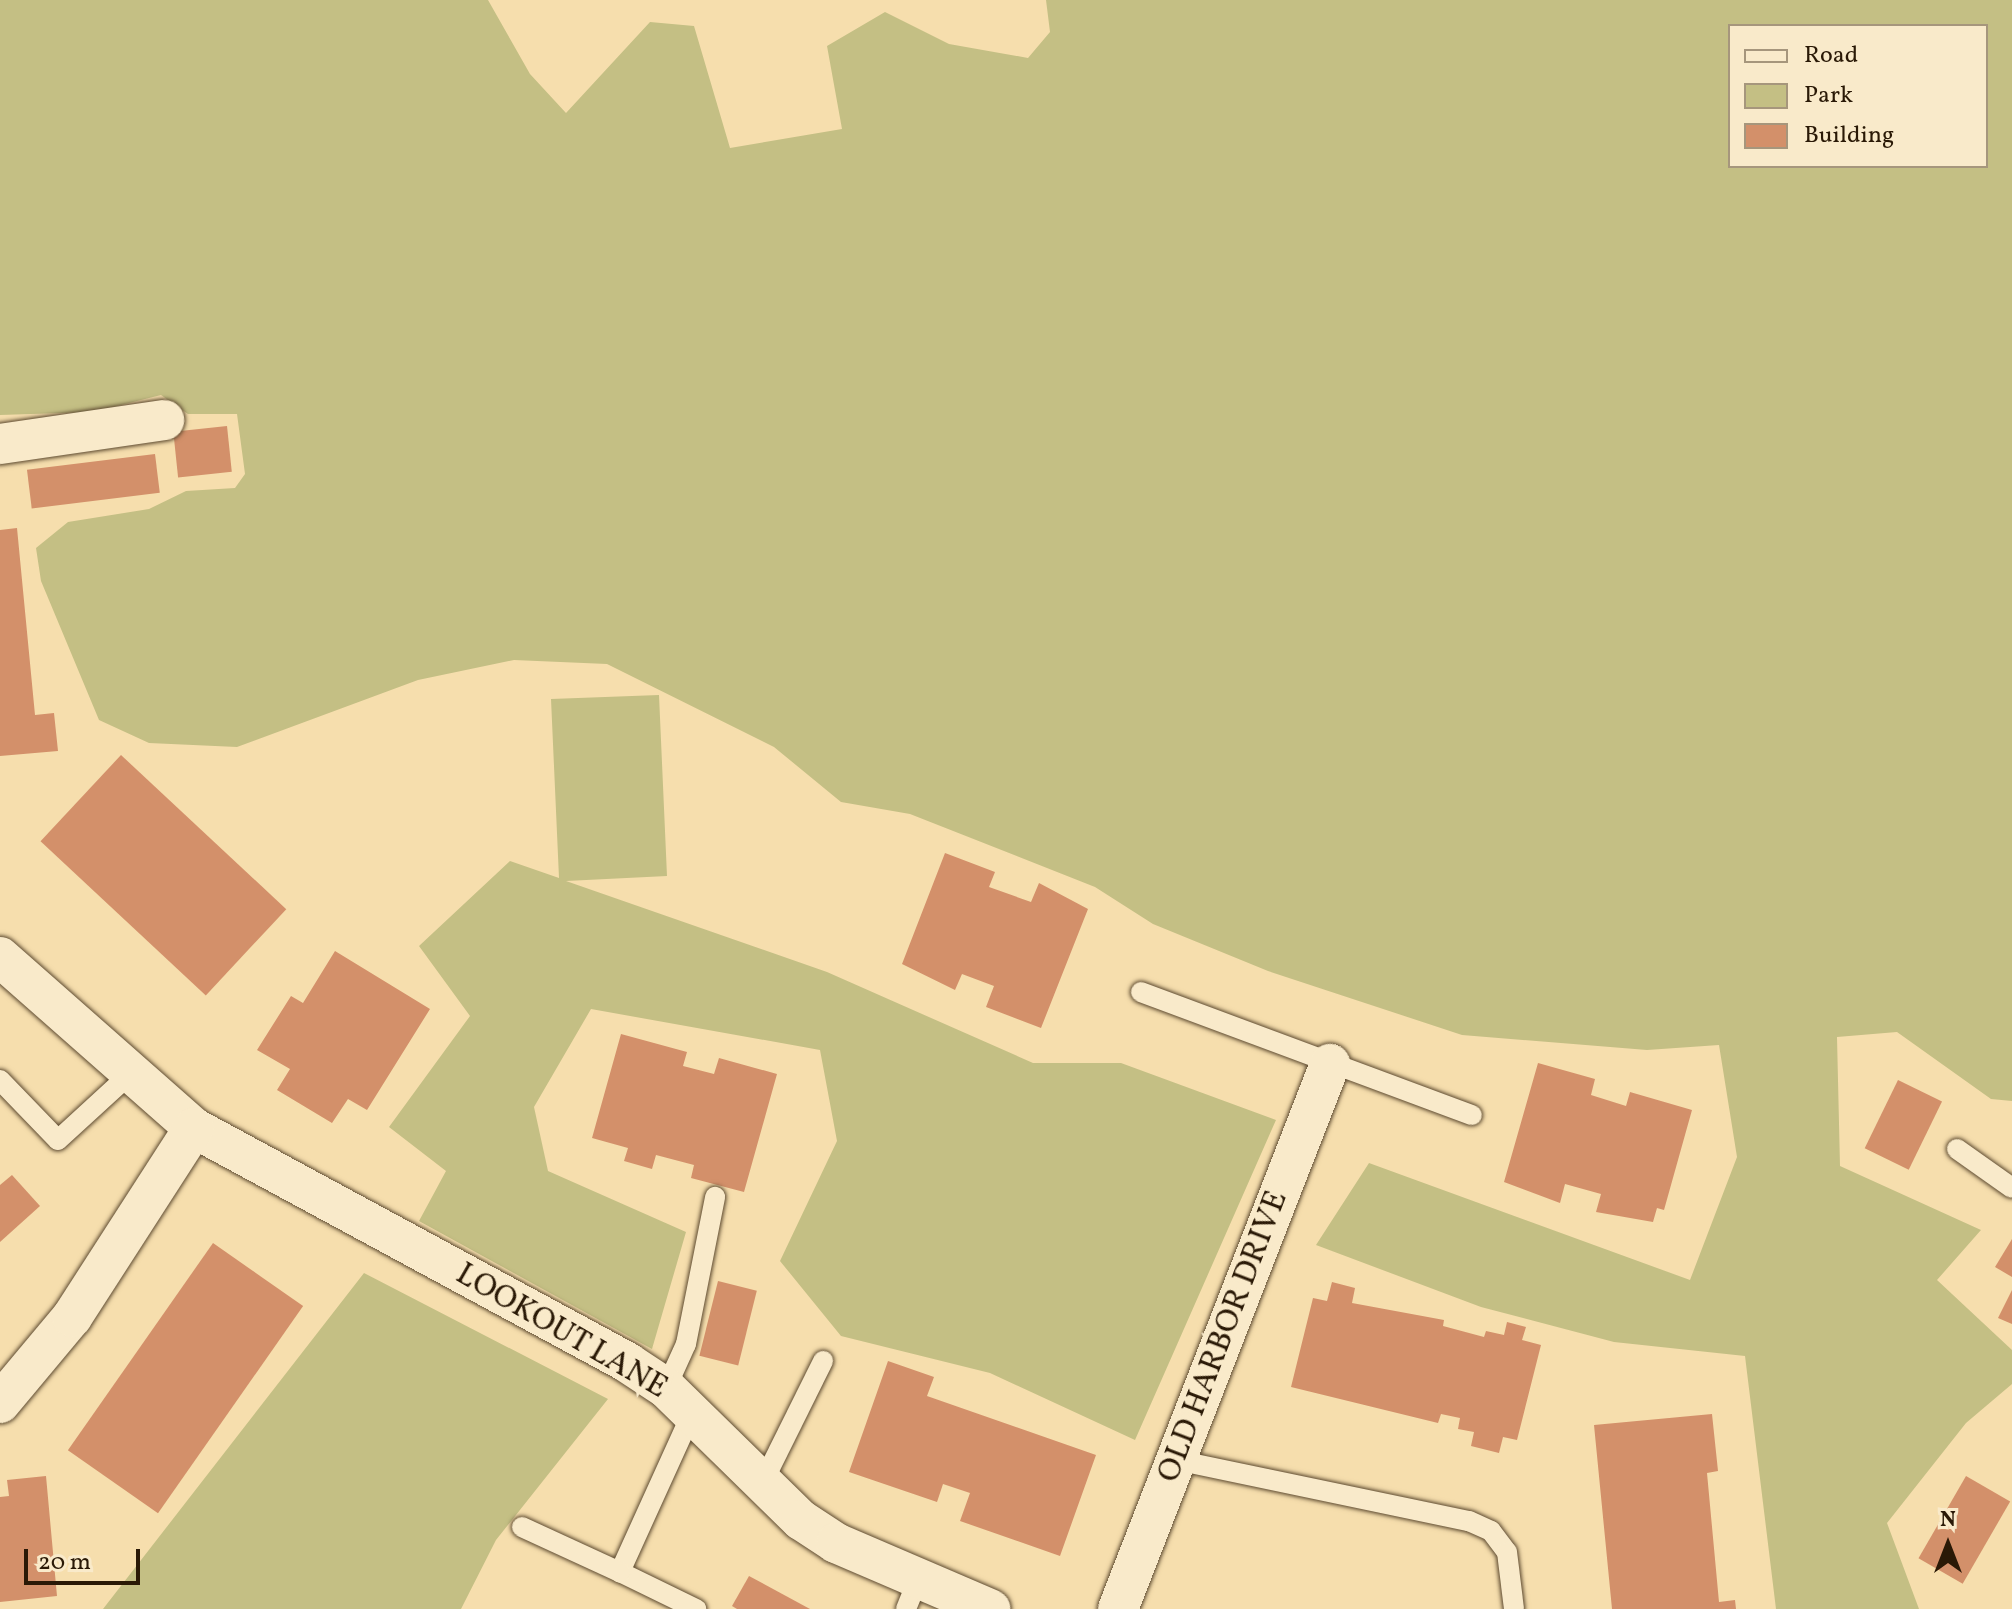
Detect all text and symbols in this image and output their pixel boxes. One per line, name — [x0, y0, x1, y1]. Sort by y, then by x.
legend — [1728, 24, 1988, 168]
text: Road — [1804, 39, 1858, 73]
text: Park — [1804, 79, 1853, 113]
text: Building — [1804, 119, 1894, 153]
street label: OLD HARBOR DRIVE — [1151, 1186, 1297, 1488]
street label: LOOKOUT LANE — [448, 1256, 674, 1408]
north arrow — [1908, 1505, 1988, 1585]
text: N — [1940, 1505, 1956, 1536]
scale bar — [28, 1533, 144, 1583]
text: 20 m — [38, 1546, 91, 1580]

